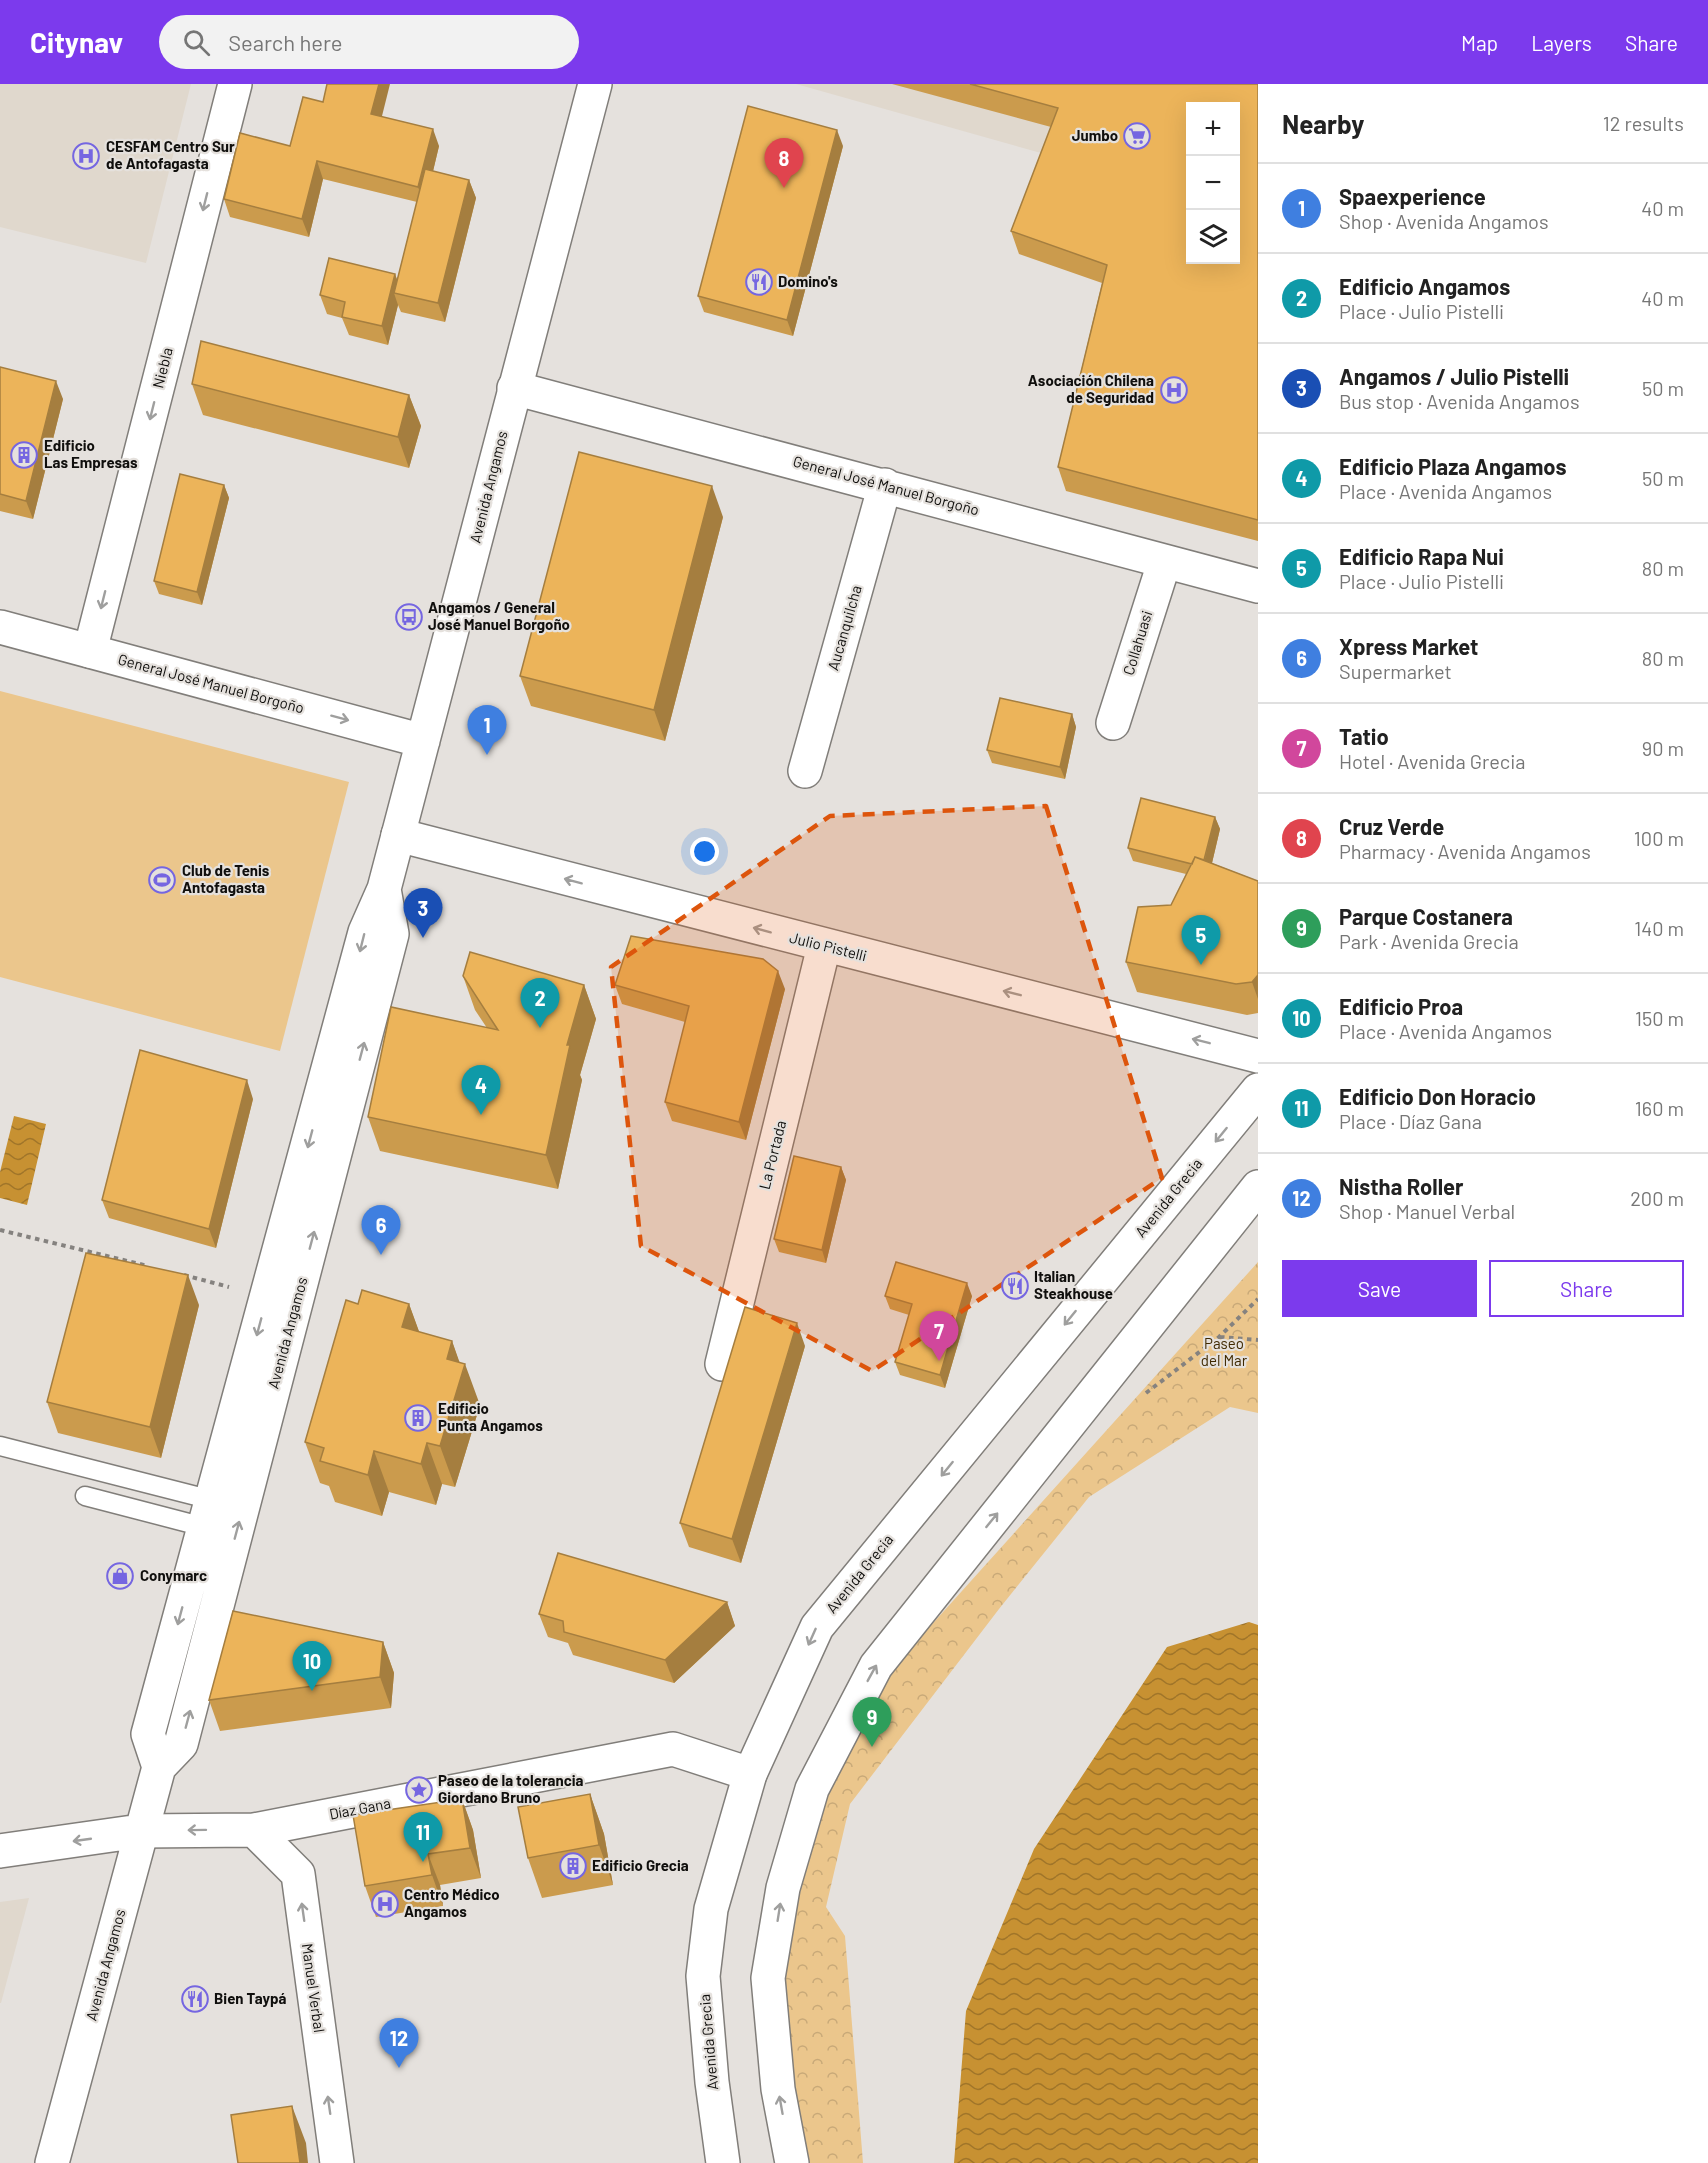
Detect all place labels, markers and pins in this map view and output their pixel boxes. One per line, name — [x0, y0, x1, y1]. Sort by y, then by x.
supermarket icon: Jumbo — [1122, 121, 1152, 151]
place label: Jumbo — [1072, 126, 1118, 144]
place label: CESFAM Centro Sur de Antofagasta — [106, 137, 235, 172]
pin: 8 — [764, 138, 804, 188]
hospital icon: CESFAM Centro Sur de Antofagasta — [71, 141, 101, 171]
restaurant icon: Domino's — [744, 267, 774, 297]
place label: Domino's — [778, 272, 838, 290]
place label: Asociación Chilena de Seguridad — [1028, 371, 1154, 406]
hospital icon: Asociación Chilena de Seguridad — [1159, 375, 1189, 405]
place label: Edificio Las Empresas — [44, 436, 138, 471]
building icon: Edificio Las Empresas — [9, 440, 39, 470]
place label: Angamos / General José Manuel Borgoño — [428, 598, 570, 633]
bus stop icon: Angamos / General José Manuel Borgoño — [394, 602, 424, 632]
pin: 1 — [468, 706, 506, 755]
place label: Club de Tenis Antofagasta — [182, 861, 270, 896]
sports icon: Club de Tenis Antofagasta — [147, 865, 177, 895]
pin: 3 — [404, 888, 442, 938]
pin: 5 — [1182, 916, 1220, 965]
pin: 2 — [520, 978, 560, 1028]
pin: 4 — [462, 1066, 500, 1115]
pin: 6 — [362, 1206, 400, 1255]
place label: Italian Steakhouse — [1034, 1267, 1113, 1302]
restaurant icon: Italian Steakhouse — [1000, 1271, 1030, 1301]
pin: 7 — [920, 1312, 958, 1361]
place label: Edificio Punta Angamos — [438, 1399, 543, 1434]
building icon: Edificio Punta Angamos — [403, 1403, 433, 1433]
shop icon: Conymarc — [105, 1561, 135, 1591]
place label: Conymarc — [140, 1566, 207, 1584]
pin: 10 — [292, 1642, 332, 1691]
pin: 9 — [852, 1698, 892, 1747]
place label: Paseo de la tolerancia Giordano Bruno — [438, 1771, 584, 1806]
place icon: Paseo de la tolerancia Giordano Bruno — [404, 1775, 434, 1805]
pin: 11 — [404, 1812, 442, 1862]
building icon: Edificio Grecia — [558, 1851, 588, 1881]
place label: Edificio Grecia — [592, 1856, 689, 1874]
place label: Centro Médico Angamos — [404, 1885, 500, 1920]
hospital icon: Centro Médico Angamos — [370, 1889, 400, 1919]
restaurant icon: Bien Taypá — [180, 1984, 210, 2014]
place label: Bien Taypá — [214, 1989, 287, 2007]
pin: 12 — [380, 2018, 418, 2068]

